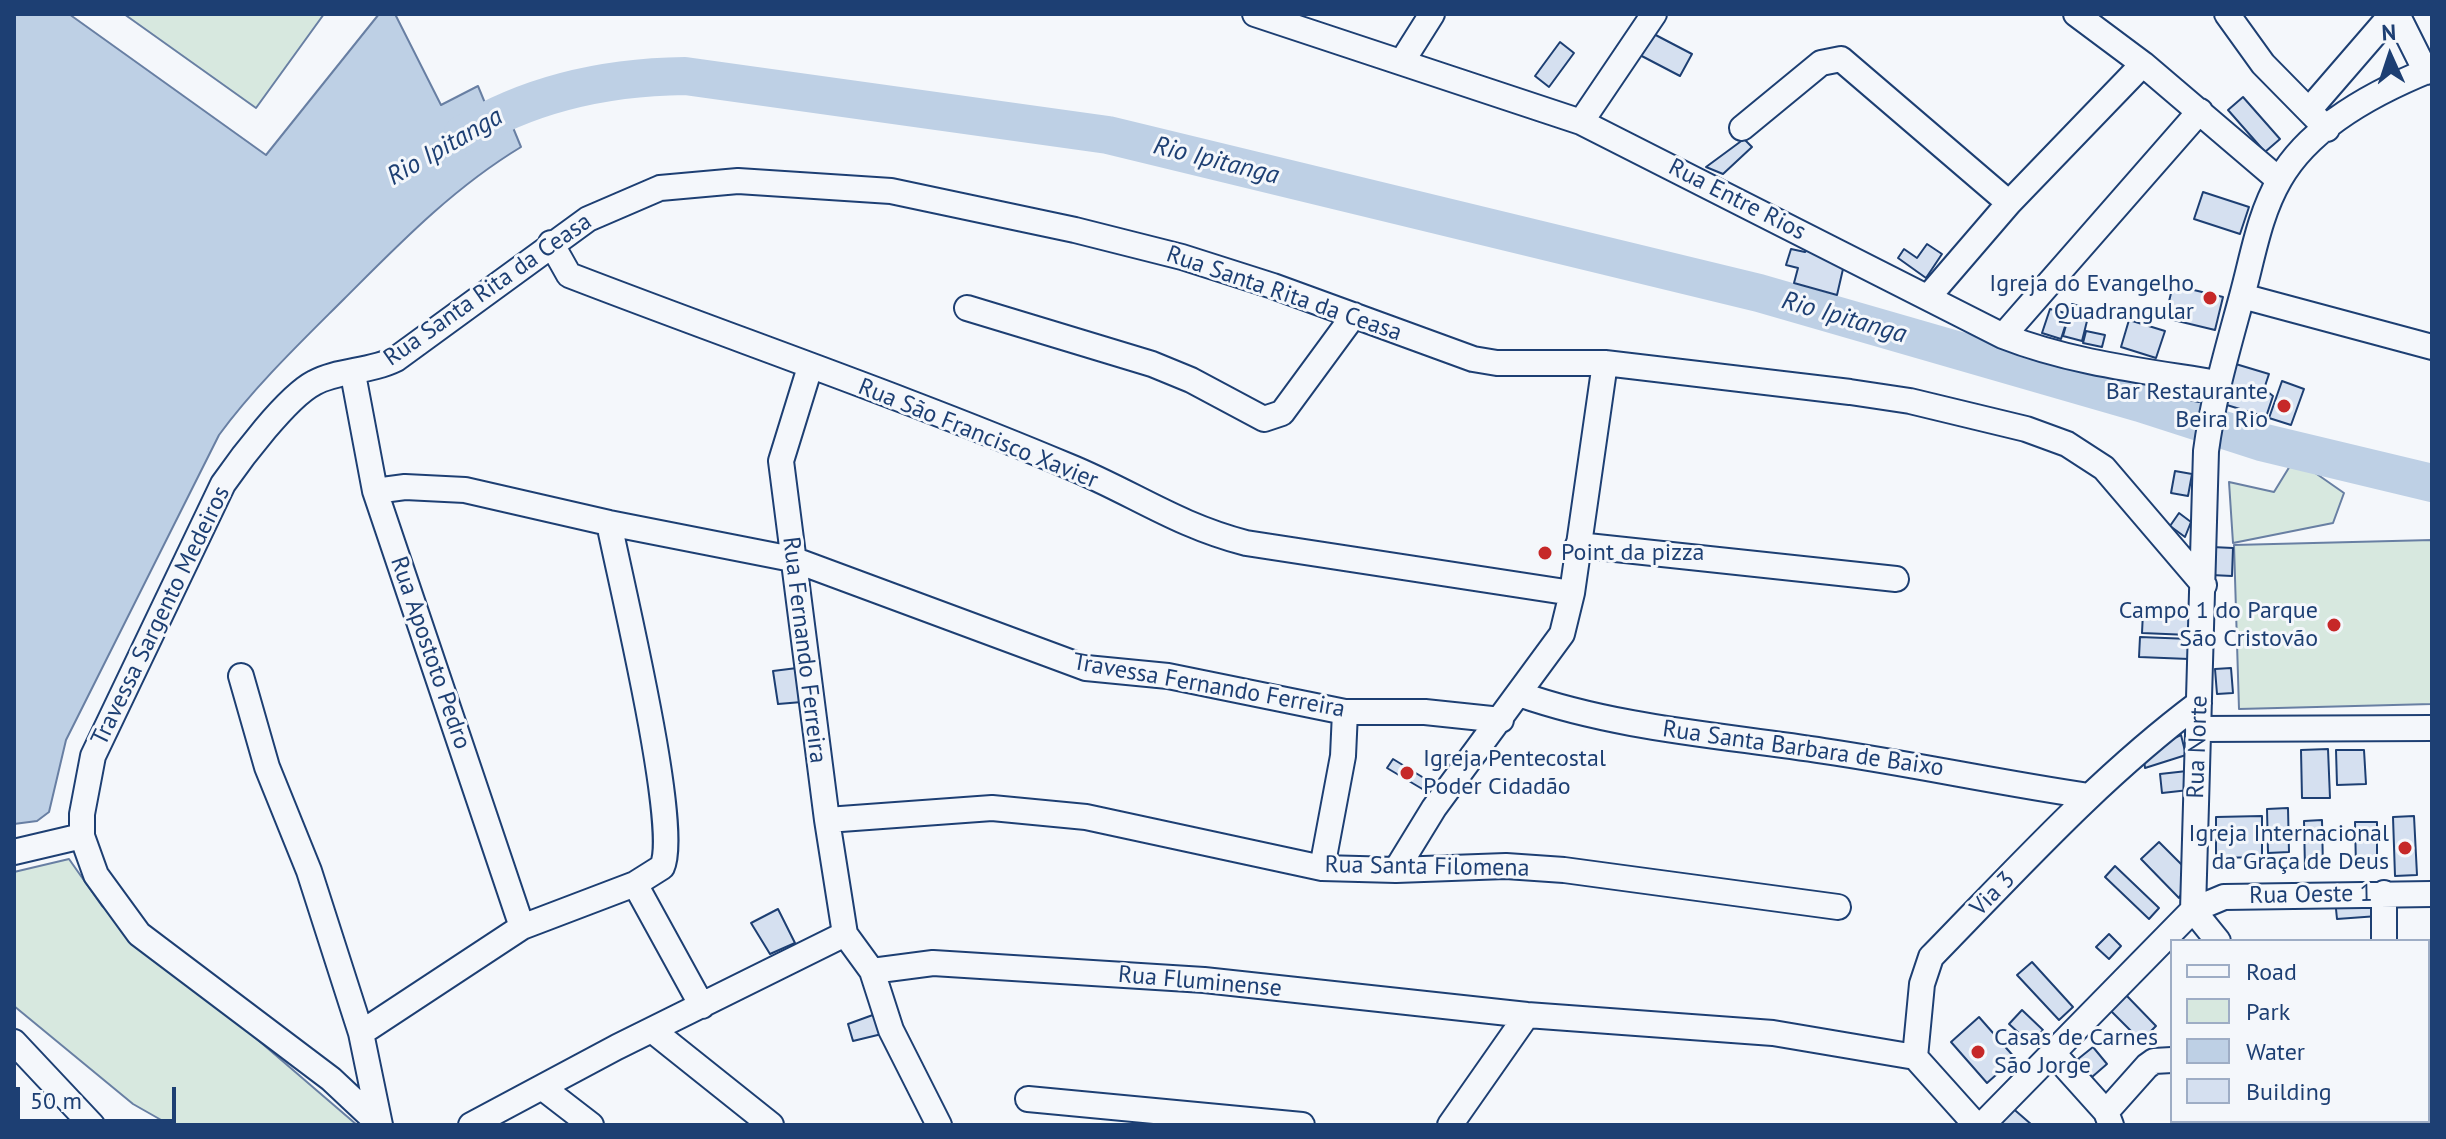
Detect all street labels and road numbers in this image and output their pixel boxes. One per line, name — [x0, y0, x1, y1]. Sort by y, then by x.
street label: Rua Entre Rios — [1664, 153, 1810, 247]
street label: Rua Santa Rita da Ceasa — [379, 207, 597, 373]
street label: Rua Santa Rita da Ceasa — [1163, 240, 1405, 348]
street label: Rua São Francisco Xavier — [854, 373, 1102, 495]
street label: Travessa Sargento Medeiros — [86, 482, 236, 750]
street label: Rua Fernando Ferreira — [776, 535, 832, 765]
street label: Rua Apostoto Pedro — [384, 553, 476, 753]
street label: Travessa Fernando Ferreira — [1071, 648, 1347, 724]
street label: Rua Norte — [2182, 695, 2214, 799]
street label: Rua Santa Barbara de Baixo — [1661, 715, 1945, 783]
street label: Rua Santa Filomena — [1324, 851, 1530, 883]
street label: Via 3 — [1965, 866, 2021, 922]
street label: Rua Oeste 1 — [2249, 880, 2373, 910]
street label: Rua Fluminense — [1117, 960, 1283, 1004]

